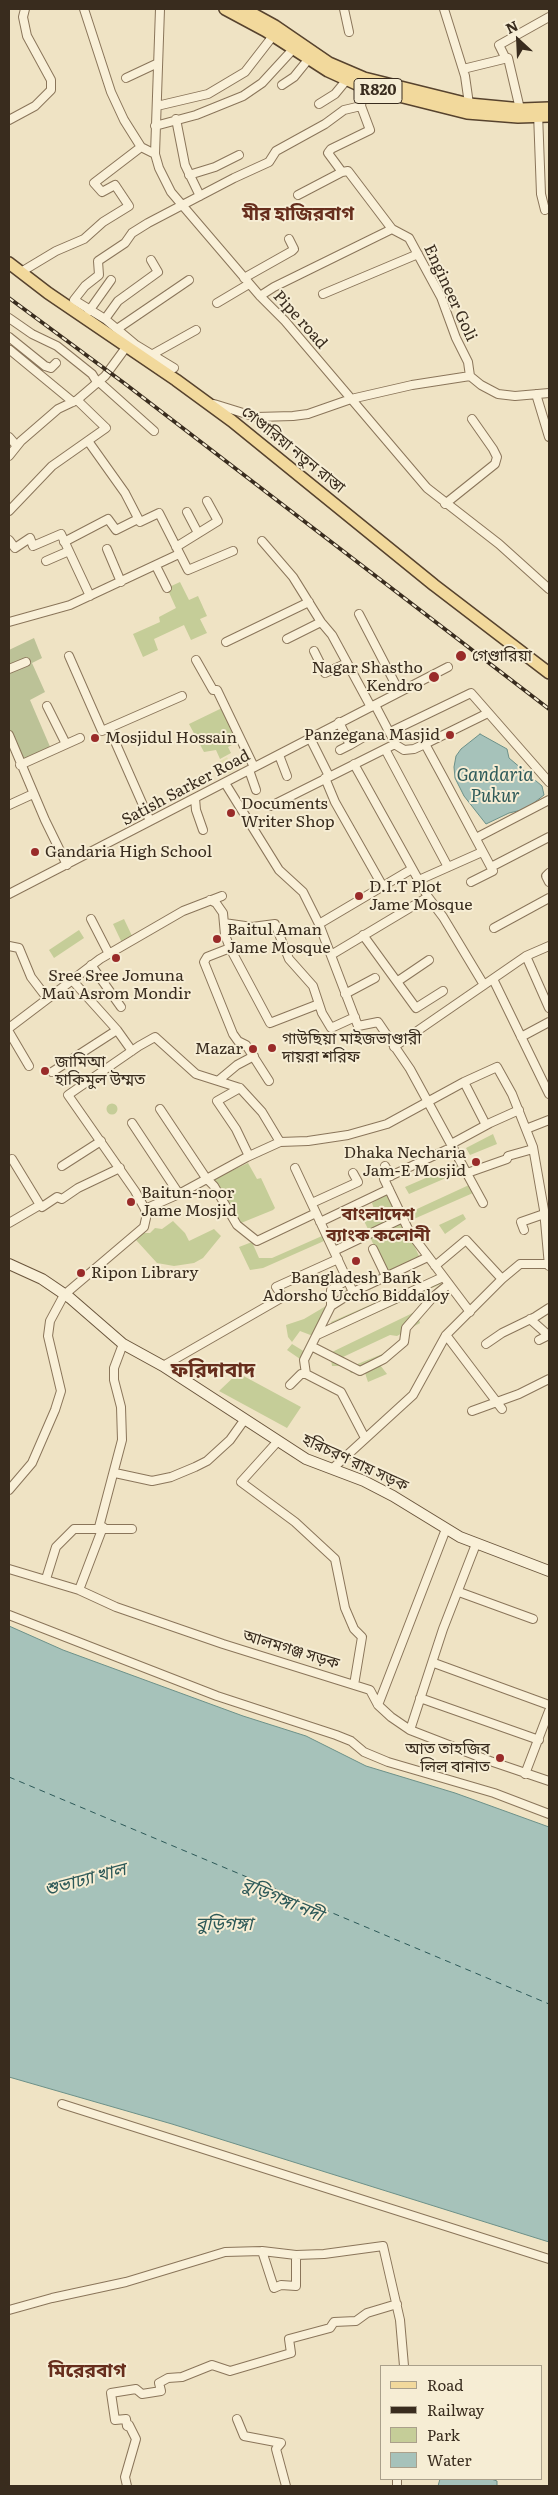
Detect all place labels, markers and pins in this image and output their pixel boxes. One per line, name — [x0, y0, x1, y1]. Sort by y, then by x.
place label: গেণ্ডারিয়া — [472, 646, 532, 666]
marker: গেণ্ডারিয়া — [454, 649, 468, 663]
place label: Nagar Shastho Kendro — [312, 658, 423, 696]
marker: Nagar Shastho Kendro — [427, 670, 441, 684]
place label: Panzegana Masjid — [304, 725, 440, 745]
place label: Mosjidul Hossain — [105, 728, 237, 748]
marker: Panzegana Masjid — [444, 729, 456, 741]
marker: Mosjidul Hossain — [89, 732, 101, 744]
place label: Documents Writer Shop — [241, 794, 335, 832]
marker: Documents Writer Shop — [225, 807, 237, 819]
place label: Gandaria High School — [45, 842, 212, 862]
marker: Gandaria High School — [29, 846, 41, 858]
place label: D.I.T Plot Jame Mosque — [369, 877, 473, 915]
marker: D.I.T Plot Jame Mosque — [353, 890, 365, 902]
place label: Baitul Aman Jame Mosque — [227, 920, 331, 958]
marker: Baitul Aman Jame Mosque — [211, 933, 223, 945]
marker: Sree Sree Jomuna Mau Asrom Mondir — [110, 952, 122, 964]
place label: Sree Sree Jomuna Mau Asrom Mondir — [41, 966, 191, 1004]
place label: গাউছিয়া মাইজভাণ্ডারী দায়রা শরিফ — [282, 1029, 421, 1067]
place label: Mazar — [195, 1039, 243, 1059]
marker: গাউছিয়া মাইজভাণ্ডারী দায়রা শরিফ — [266, 1042, 278, 1054]
marker: Mazar — [247, 1043, 259, 1055]
place label: জামিআ হাকিমুল উম্মত — [55, 1052, 145, 1090]
marker: জামিআ হাকিমুল উম্মত — [39, 1065, 51, 1077]
place label: Dhaka Necharia Jam-E Mosjid — [344, 1143, 466, 1181]
marker: Dhaka Necharia Jam-E Mosjid — [470, 1156, 482, 1168]
place label: Baitun-noor Jame Mosjid — [141, 1183, 237, 1221]
marker: Baitun-noor Jame Mosjid — [125, 1196, 137, 1208]
marker: Bangladesh Bank Adorsho Uccho Biddaloy — [350, 1255, 362, 1267]
place label: Ripon Library — [91, 1263, 198, 1283]
marker: Ripon Library — [75, 1267, 87, 1279]
place label: Bangladesh Bank Adorsho Uccho Biddaloy — [262, 1268, 450, 1306]
place label: আত তাহজিব লিল বানাত — [405, 1739, 490, 1777]
marker: আত তাহজিব লিল বানাত — [494, 1752, 506, 1764]

